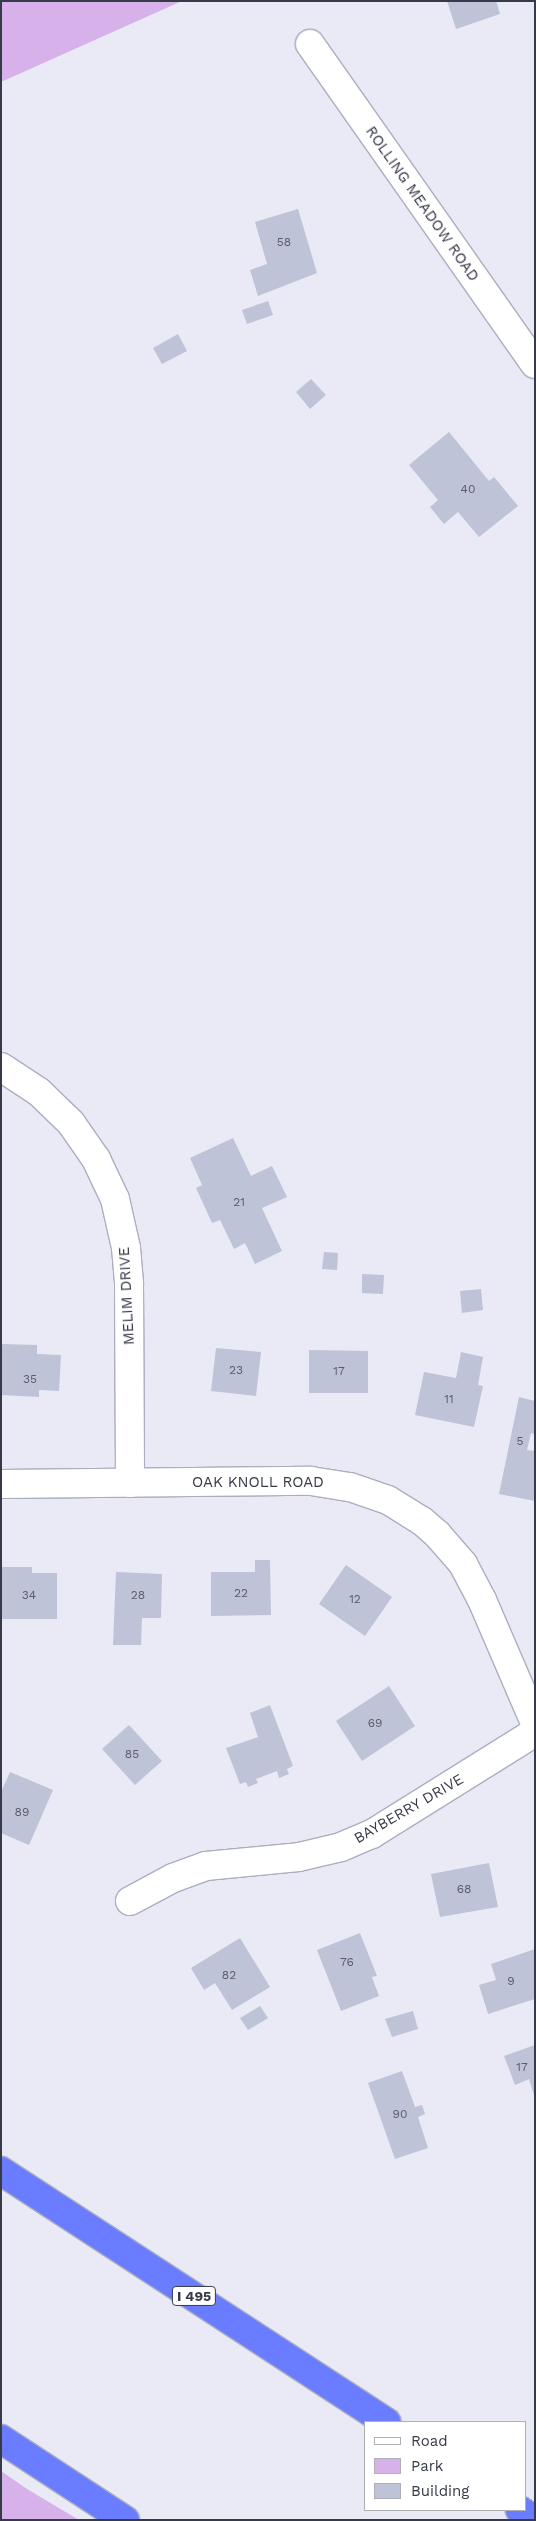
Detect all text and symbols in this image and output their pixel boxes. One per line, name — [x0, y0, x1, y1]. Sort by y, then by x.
street label: ROLLING MEADOW ROAD — [361, 123, 483, 285]
house number: 58 — [277, 236, 291, 250]
house number: 40 — [461, 483, 475, 497]
house number: 21 — [233, 1196, 245, 1210]
street label: MELIM DRIVE — [115, 1246, 139, 1346]
house number: 23 — [229, 1364, 243, 1378]
house number: 17 — [333, 1365, 345, 1379]
house number: 35 — [23, 1373, 37, 1387]
house number: 11 — [444, 1393, 454, 1407]
house number: 5 — [517, 1435, 523, 1449]
street label: OAK KNOLL ROAD — [192, 1474, 324, 1492]
house number: 22 — [234, 1587, 248, 1601]
house number: 34 — [22, 1589, 36, 1603]
house number: 28 — [131, 1589, 145, 1603]
house number: 12 — [349, 1593, 361, 1607]
house number: 69 — [368, 1717, 382, 1731]
house number: 85 — [125, 1748, 139, 1762]
street label: BAYBERRY DRIVE — [351, 1770, 467, 1848]
house number: 89 — [15, 1806, 29, 1820]
house number: 68 — [457, 1883, 471, 1897]
house number: 76 — [340, 1956, 354, 1970]
house number: 82 — [222, 1969, 236, 1983]
house number: 9 — [507, 1975, 515, 1989]
house number: 17 — [516, 2061, 528, 2075]
house number: 90 — [393, 2108, 407, 2122]
road number: I 495 — [172, 2284, 216, 2308]
legend — [364, 2421, 526, 2511]
text: Road — [411, 2432, 448, 2450]
text: Park — [411, 2457, 443, 2475]
text: Building — [411, 2482, 469, 2500]

